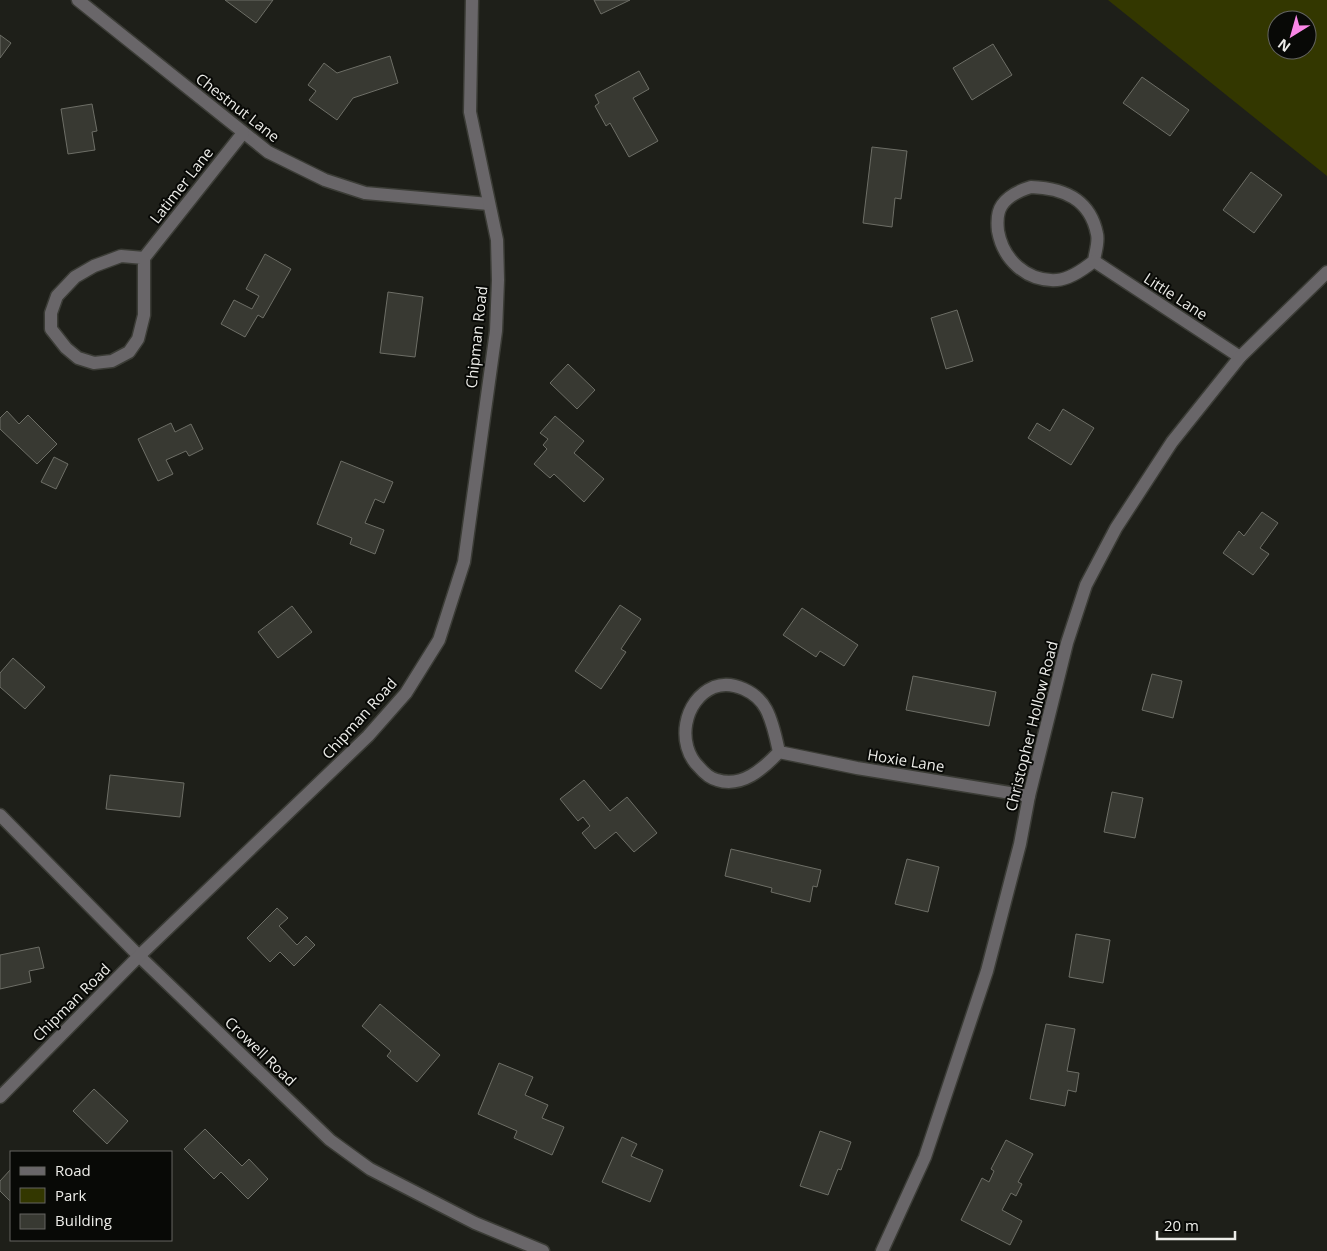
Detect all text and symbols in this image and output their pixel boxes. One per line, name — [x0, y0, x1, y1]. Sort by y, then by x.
north arrow — [1267, 10, 1317, 60]
text: N — [1274, 35, 1294, 57]
street label: Chestnut Lane — [192, 68, 284, 146]
street label: Latimer Lane — [145, 143, 217, 227]
street label: Little Lane — [1140, 268, 1212, 324]
street label: Chipman Road — [461, 285, 491, 389]
street label: Christopher Hollow Road — [1000, 639, 1062, 813]
street label: Chipman Road — [317, 673, 401, 763]
street label: Hoxie Lane — [866, 744, 946, 776]
street label: Chipman Road — [28, 959, 114, 1045]
street label: Crowell Road — [221, 1012, 301, 1090]
legend — [10, 1151, 172, 1241]
text: Road — [55, 1160, 91, 1180]
text: Park — [55, 1185, 86, 1205]
scale bar — [1157, 1208, 1234, 1240]
text: Building — [55, 1210, 112, 1230]
text: 20 m — [1164, 1215, 1199, 1235]

